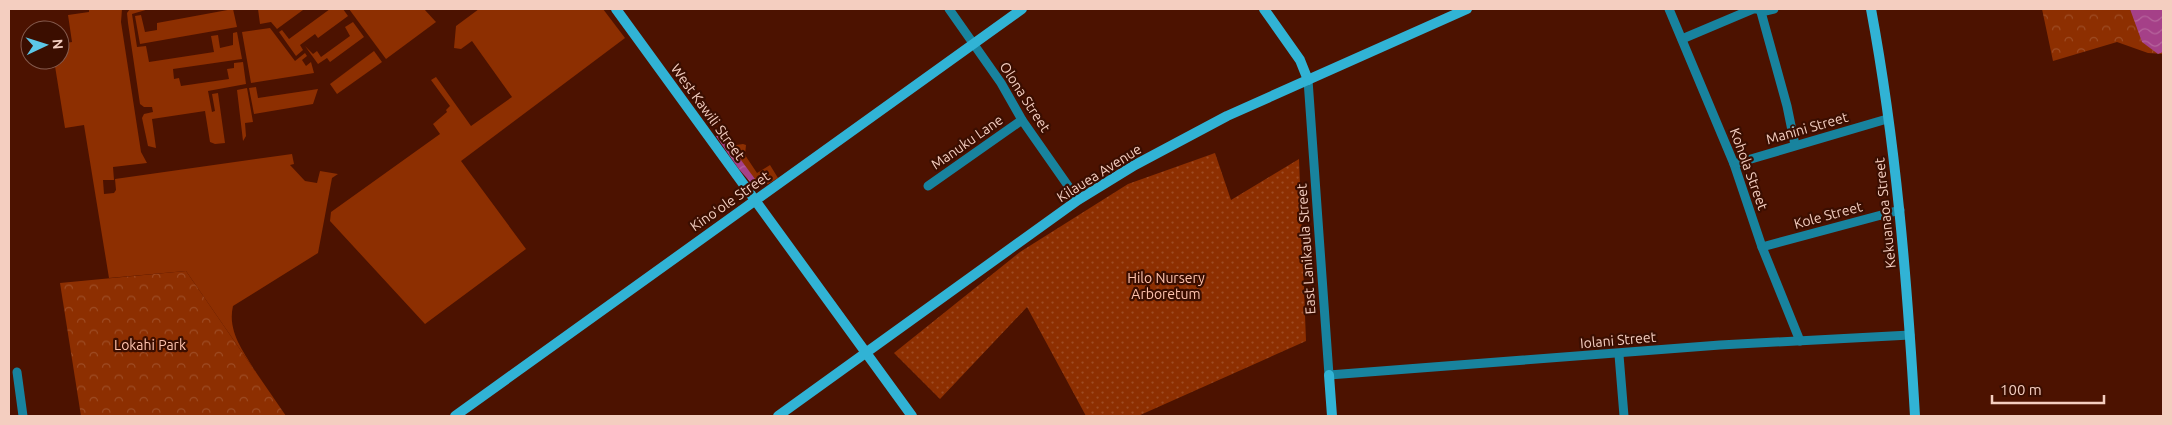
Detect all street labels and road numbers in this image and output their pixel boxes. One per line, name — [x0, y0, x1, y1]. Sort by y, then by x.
street label: Olona Street — [996, 59, 1054, 135]
street label: West Kawili Street — [668, 61, 748, 163]
street label: Manini Street — [1764, 109, 1850, 147]
street label: Manuku Lane — [928, 111, 1006, 173]
street label: Kohola Street — [1727, 126, 1771, 213]
street label: Kilauea Avenue — [1054, 141, 1144, 205]
street label: Kekuanaoa Street — [1871, 156, 1899, 269]
street label: Kinoʻole Street — [687, 167, 773, 234]
street label: East Lanikaula Street — [1293, 183, 1319, 315]
street label: Kole Street — [1792, 198, 1864, 232]
street label: Iolani Street — [1579, 329, 1657, 351]

